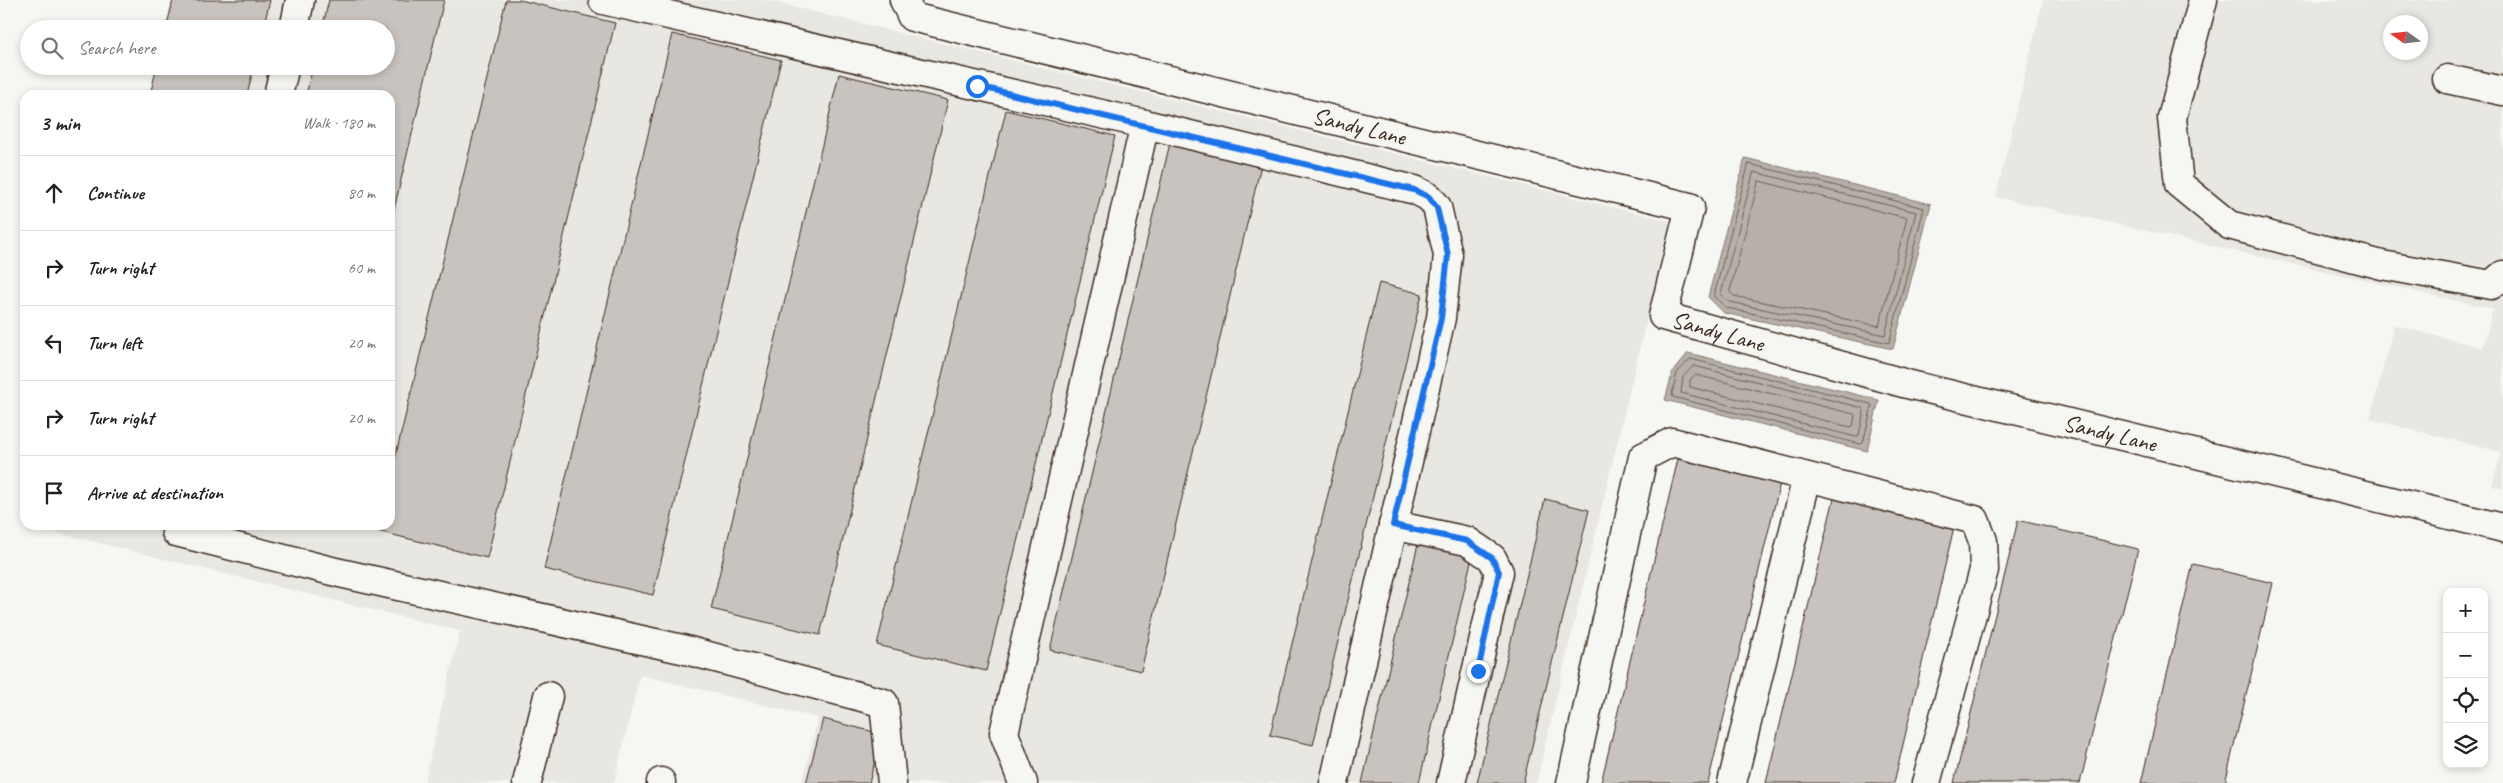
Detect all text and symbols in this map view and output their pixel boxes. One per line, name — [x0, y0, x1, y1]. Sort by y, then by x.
north arrow — [2383, 15, 2428, 60]
search box — [20, 20, 395, 75]
icon: search — [38, 34, 66, 62]
text: Search here — [78, 36, 155, 60]
route start — [966, 75, 989, 98]
street label: Sandy Lane — [1310, 100, 1411, 153]
text: 3 min — [40, 110, 80, 136]
text: Walk · 180 m — [303, 113, 375, 133]
icon: ahead — [40, 179, 68, 207]
text: Continue — [87, 181, 144, 205]
text: 80 m — [348, 183, 375, 203]
icon: right — [40, 254, 68, 282]
text: Turn right — [87, 256, 154, 280]
text: 60 m — [348, 258, 375, 278]
street label: Sandy Lane — [1668, 304, 1770, 359]
icon: left — [40, 329, 68, 357]
text: Turn left — [87, 331, 142, 355]
text: 20 m — [348, 333, 375, 353]
icon: right — [40, 404, 68, 432]
text: Turn right — [87, 406, 154, 430]
street label: Sandy Lane — [2060, 407, 2162, 459]
text: 20 m — [348, 408, 375, 428]
icon: arrive — [40, 479, 68, 507]
text: Arrive at destination — [87, 481, 223, 505]
map controls — [2443, 588, 2488, 768]
button: + — [2443, 588, 2488, 633]
button: − — [2443, 633, 2488, 678]
route end — [1467, 660, 1490, 683]
button: locate — [2443, 678, 2488, 723]
button: layers — [2443, 723, 2488, 768]

